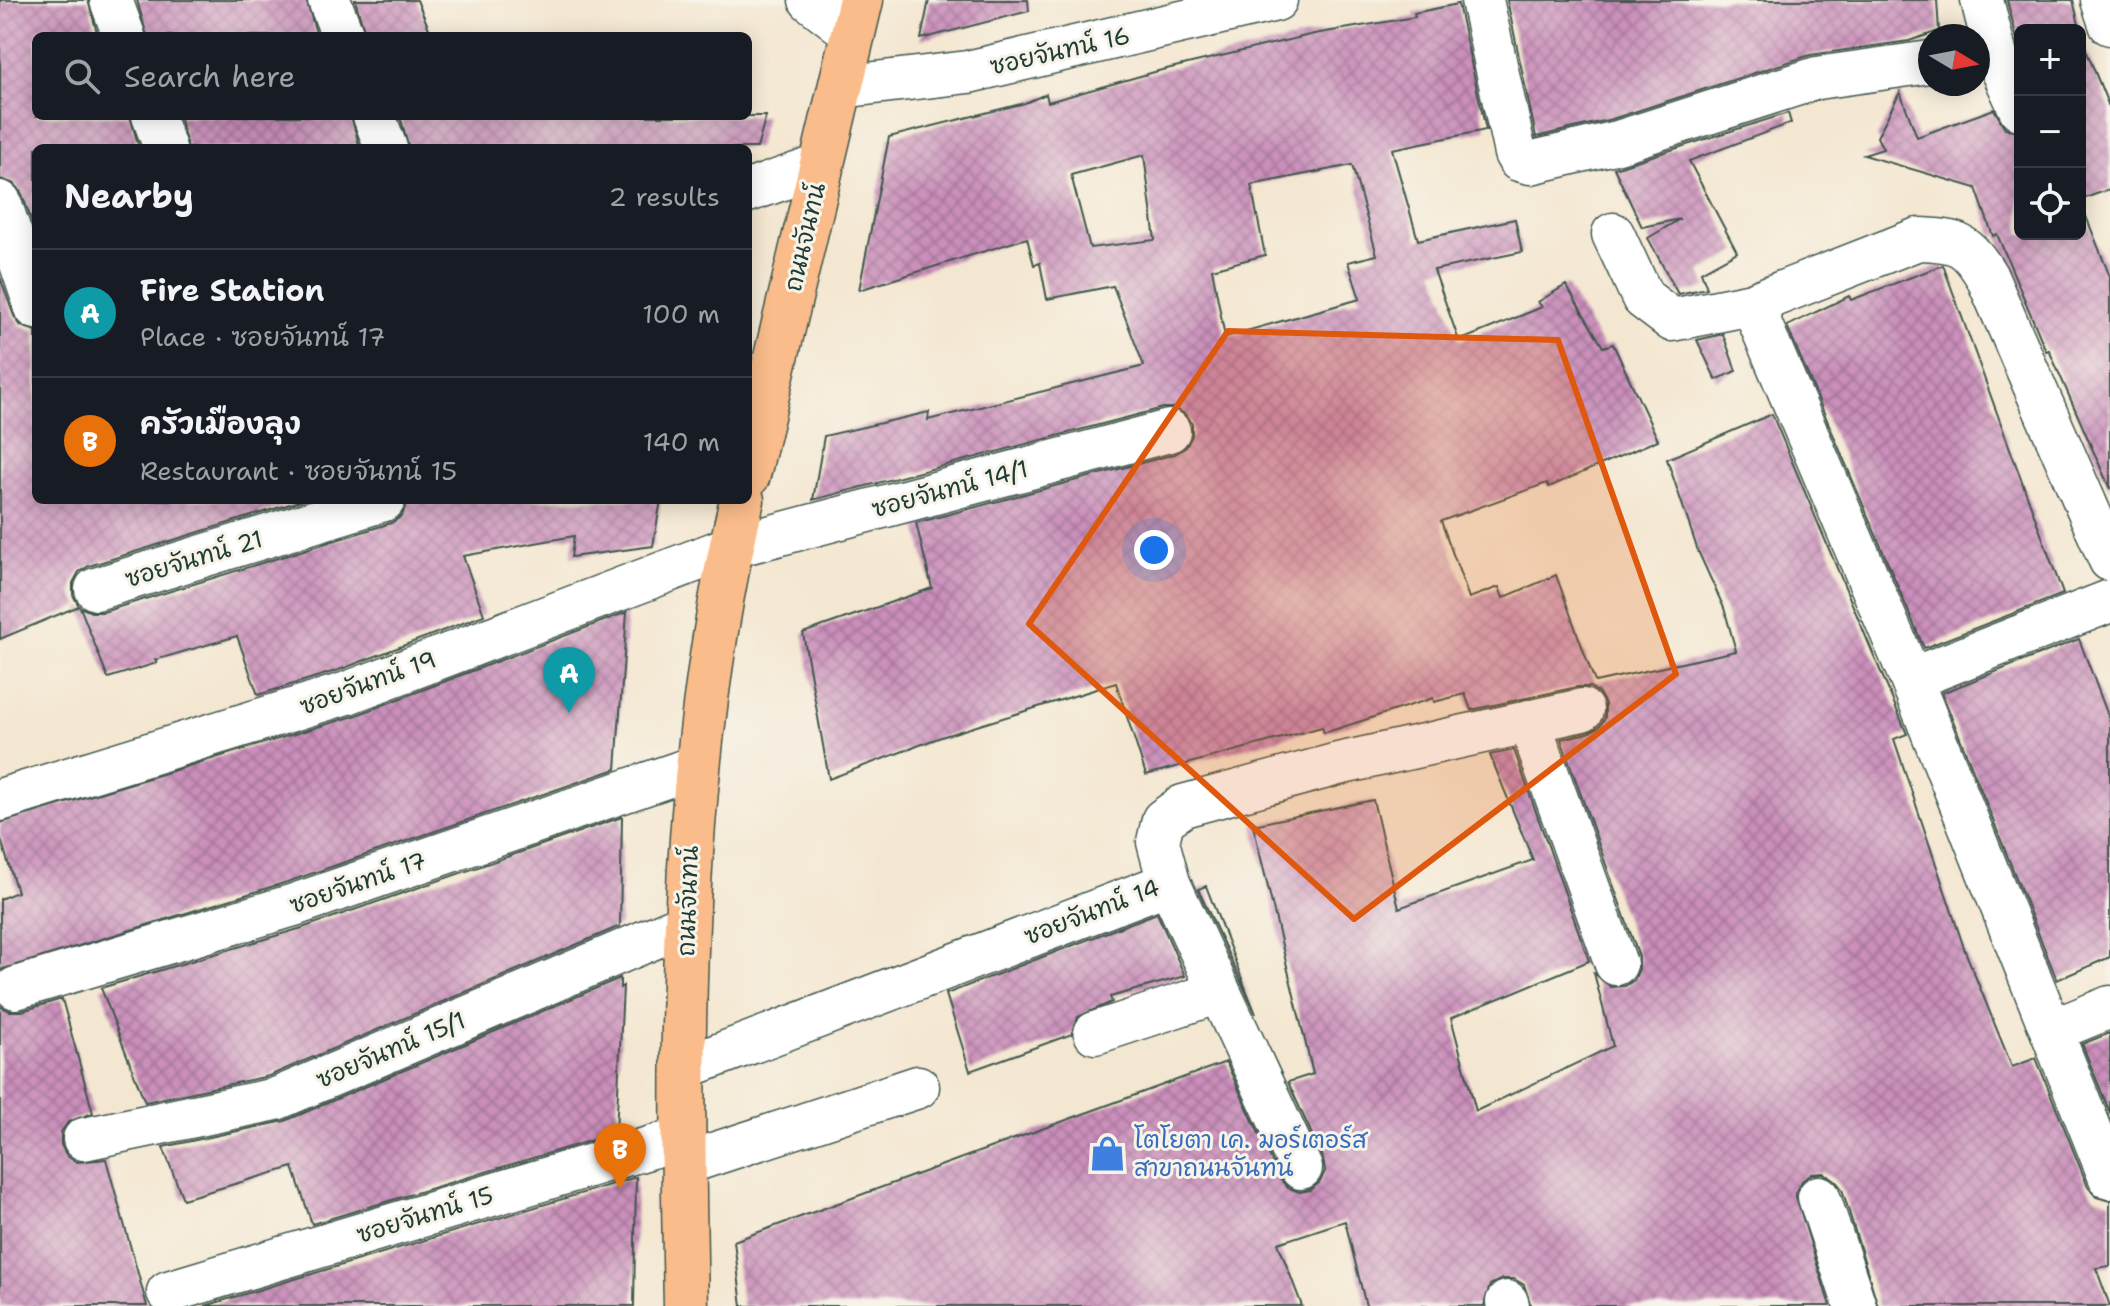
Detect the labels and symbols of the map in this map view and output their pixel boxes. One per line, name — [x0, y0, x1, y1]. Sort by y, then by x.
street label: ซอยจันทน์ 16 — [987, 19, 1133, 83]
north arrow — [1918, 24, 1990, 96]
street label: ถนนจันทน์ — [777, 179, 833, 295]
street label: ซอยจันทน์ 14/1 — [868, 453, 1032, 525]
street label: ซอยจันทน์ 21 — [121, 523, 267, 595]
your location — [1134, 530, 1174, 570]
street label: ซอยจันทน์ 19 — [295, 644, 441, 722]
pin: A — [543, 647, 595, 713]
street label: ซอยจันทน์ 17 — [285, 845, 431, 921]
street label: ถนนจันทน์ — [670, 845, 706, 957]
street label: ซอยจันทน์ 14 — [1020, 872, 1164, 952]
street label: ซอยจันทน์ 15/1 — [311, 1004, 471, 1096]
pin: B — [594, 1123, 646, 1189]
place label: โตโยตา เค. มอร์เตอร์ส สาขาถนนจันทน์ — [1134, 1124, 1369, 1184]
shop icon: โตโยตา เค. มอร์เตอร์ส สาขาถนนจันทน์ — [1089, 1135, 1127, 1173]
street label: ซอยจันทน์ 15 — [353, 1179, 497, 1251]

